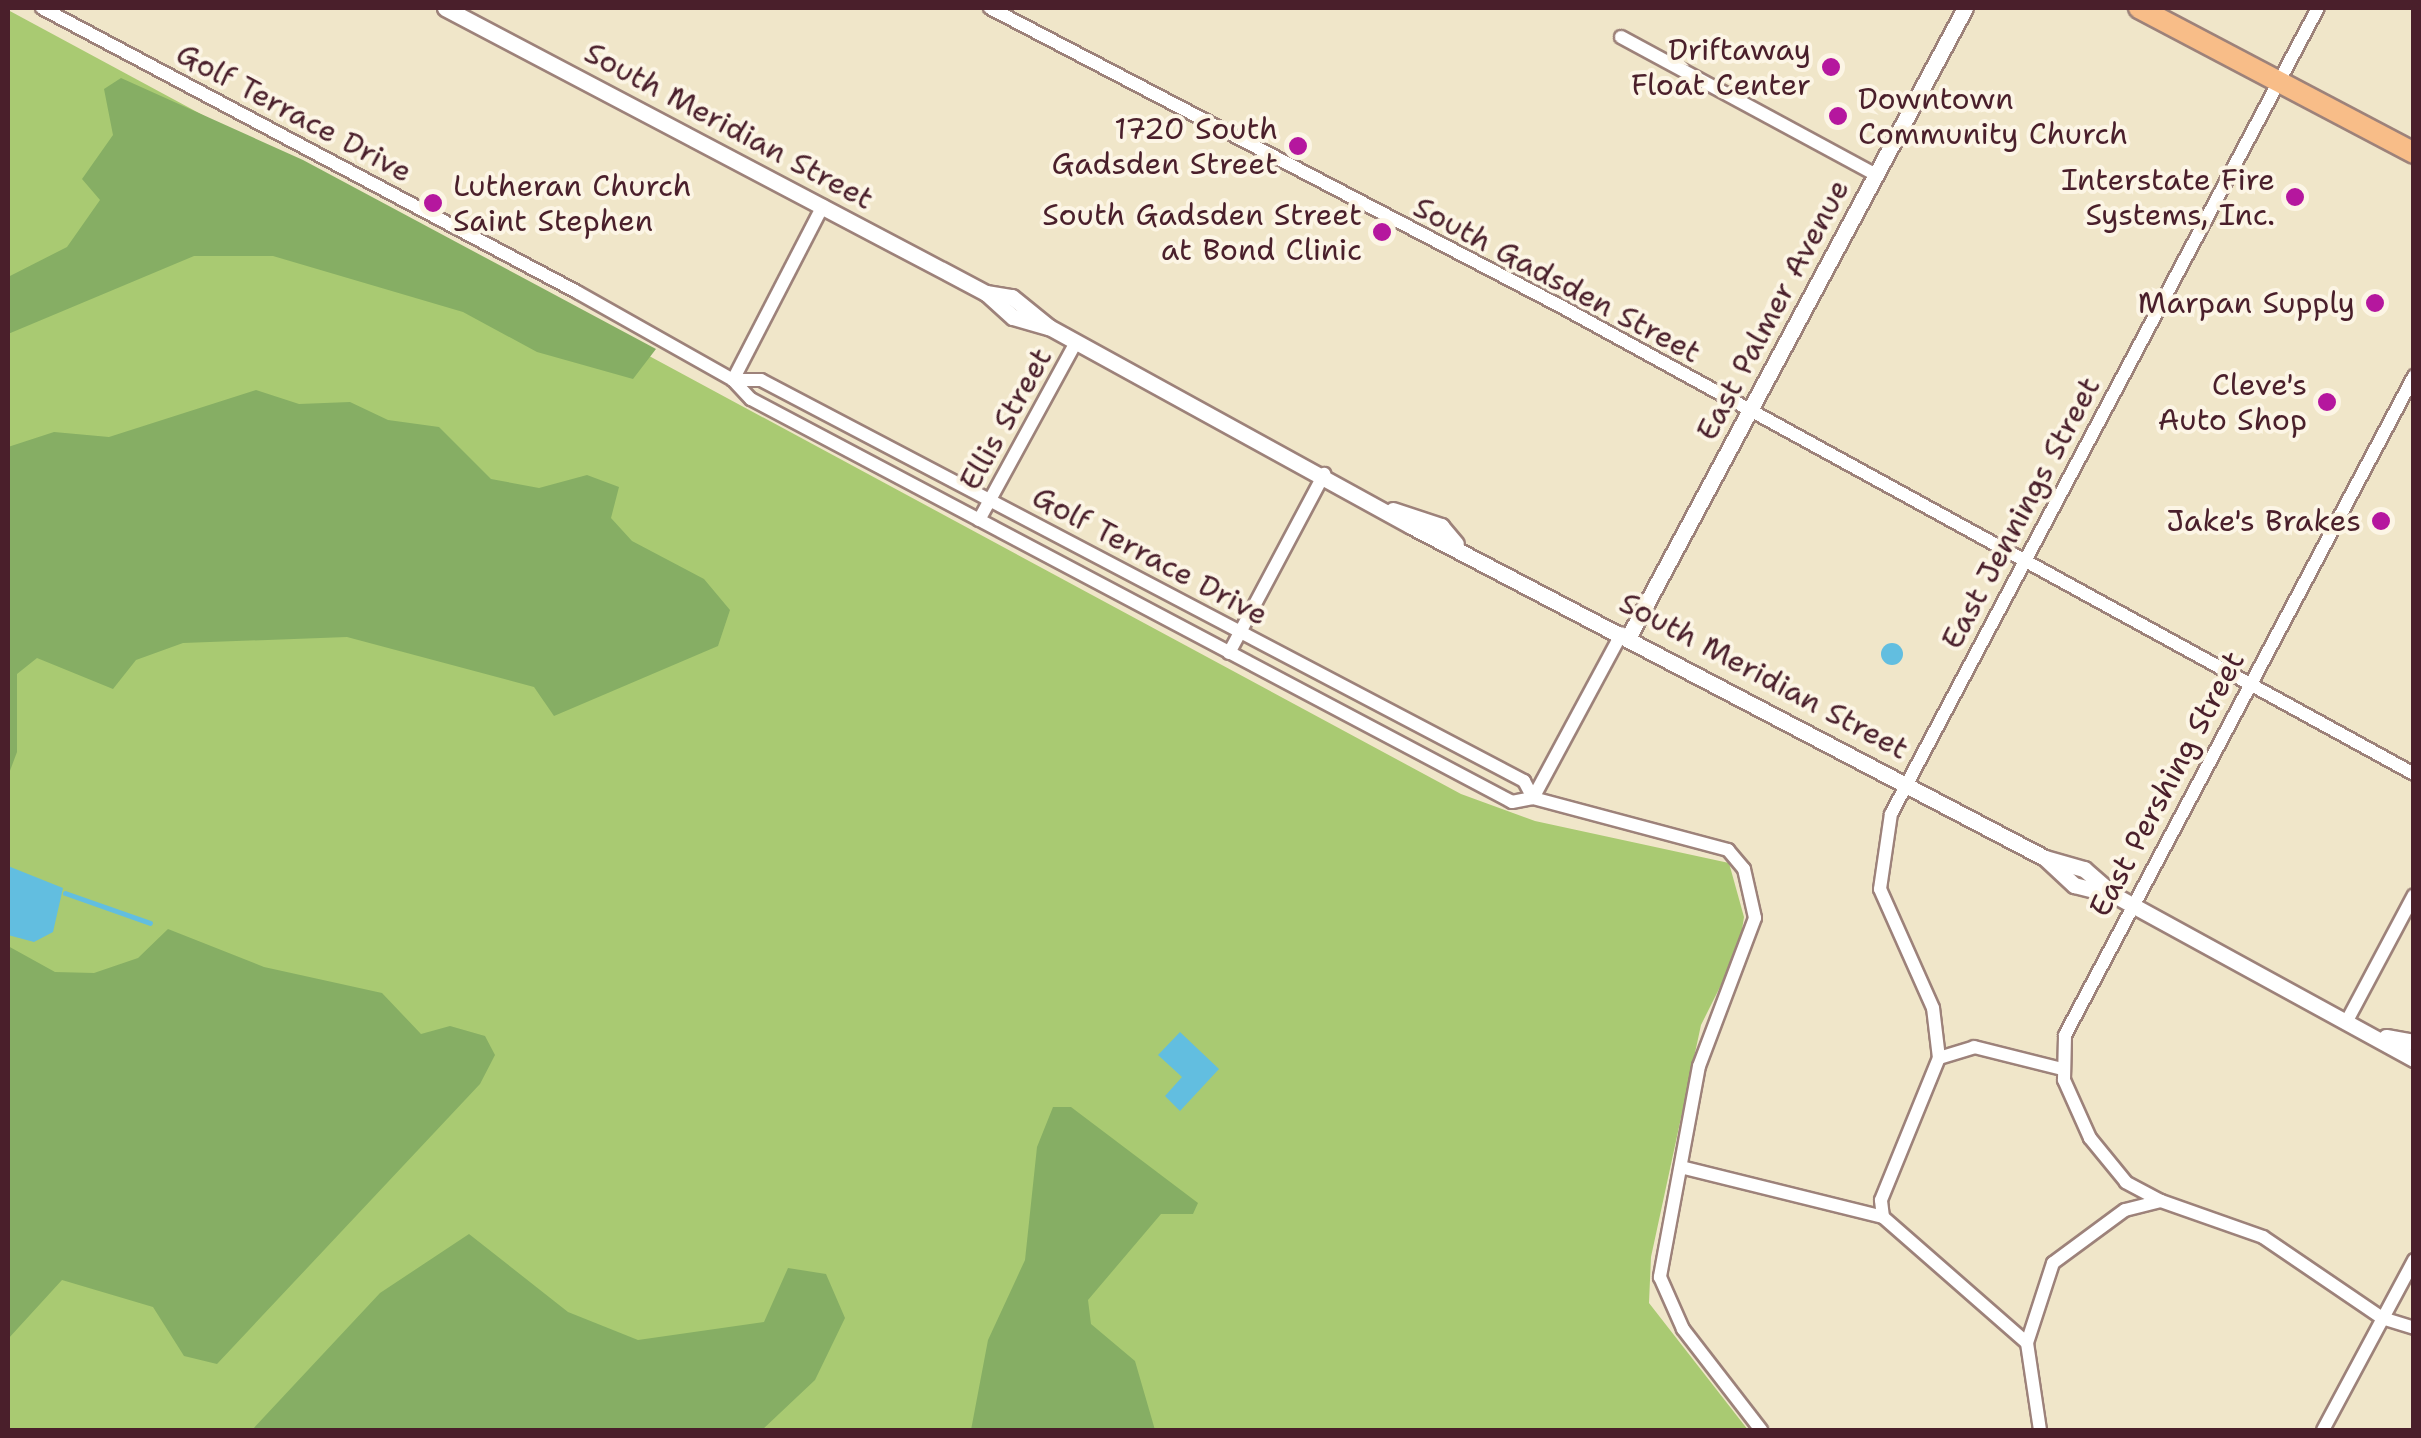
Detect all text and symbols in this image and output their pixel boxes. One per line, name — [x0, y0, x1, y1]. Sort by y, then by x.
place label: Driftaway Float Center — [1631, 32, 1811, 102]
street label: South Meridian Street — [578, 35, 880, 217]
street label: Golf Terrace Drive — [170, 36, 418, 190]
marker: Driftaway Float Center — [1820, 56, 1842, 78]
place label: Downtown Community Church — [1858, 81, 2128, 152]
marker: Downtown Community Church — [1827, 105, 1849, 127]
place label: 1720 South Gadsden Street — [1051, 111, 1278, 182]
marker: 1720 South Gadsden Street — [1287, 135, 1309, 157]
place label: Interstate Fire Systems, Inc. — [2061, 162, 2275, 232]
place label: Lutheran Church Saint Stephen — [453, 168, 691, 238]
street label: East Palmer Avenue — [1689, 173, 1857, 447]
marker: Interstate Fire Systems, Inc. — [2284, 186, 2306, 208]
street label: South Gadsden Street — [1407, 189, 1707, 371]
marker: Lutheran Church Saint Stephen — [422, 192, 444, 214]
place label: South Gadsden Street at Bond Clinic — [1042, 197, 1362, 268]
marker: South Gadsden Street at Bond Clinic — [1371, 221, 1393, 243]
place label: Marpan Supply — [2138, 285, 2355, 321]
marker: Marpan Supply — [2364, 292, 2386, 314]
street label: Ellis Street — [952, 342, 1060, 496]
place label: Cleve's Auto Shop — [2158, 367, 2307, 438]
street label: East Jennings Street — [1934, 371, 2108, 655]
marker: Cleve's Auto Shop — [2316, 391, 2338, 413]
street label: Golf Terrace Drive — [1026, 479, 1274, 633]
place label: Jake's Brakes — [2166, 503, 2361, 539]
marker: Jake's Brakes — [2370, 510, 2392, 532]
street label: South Meridian Street — [1613, 585, 1915, 767]
street label: East Pershing Street — [2082, 645, 2252, 923]

